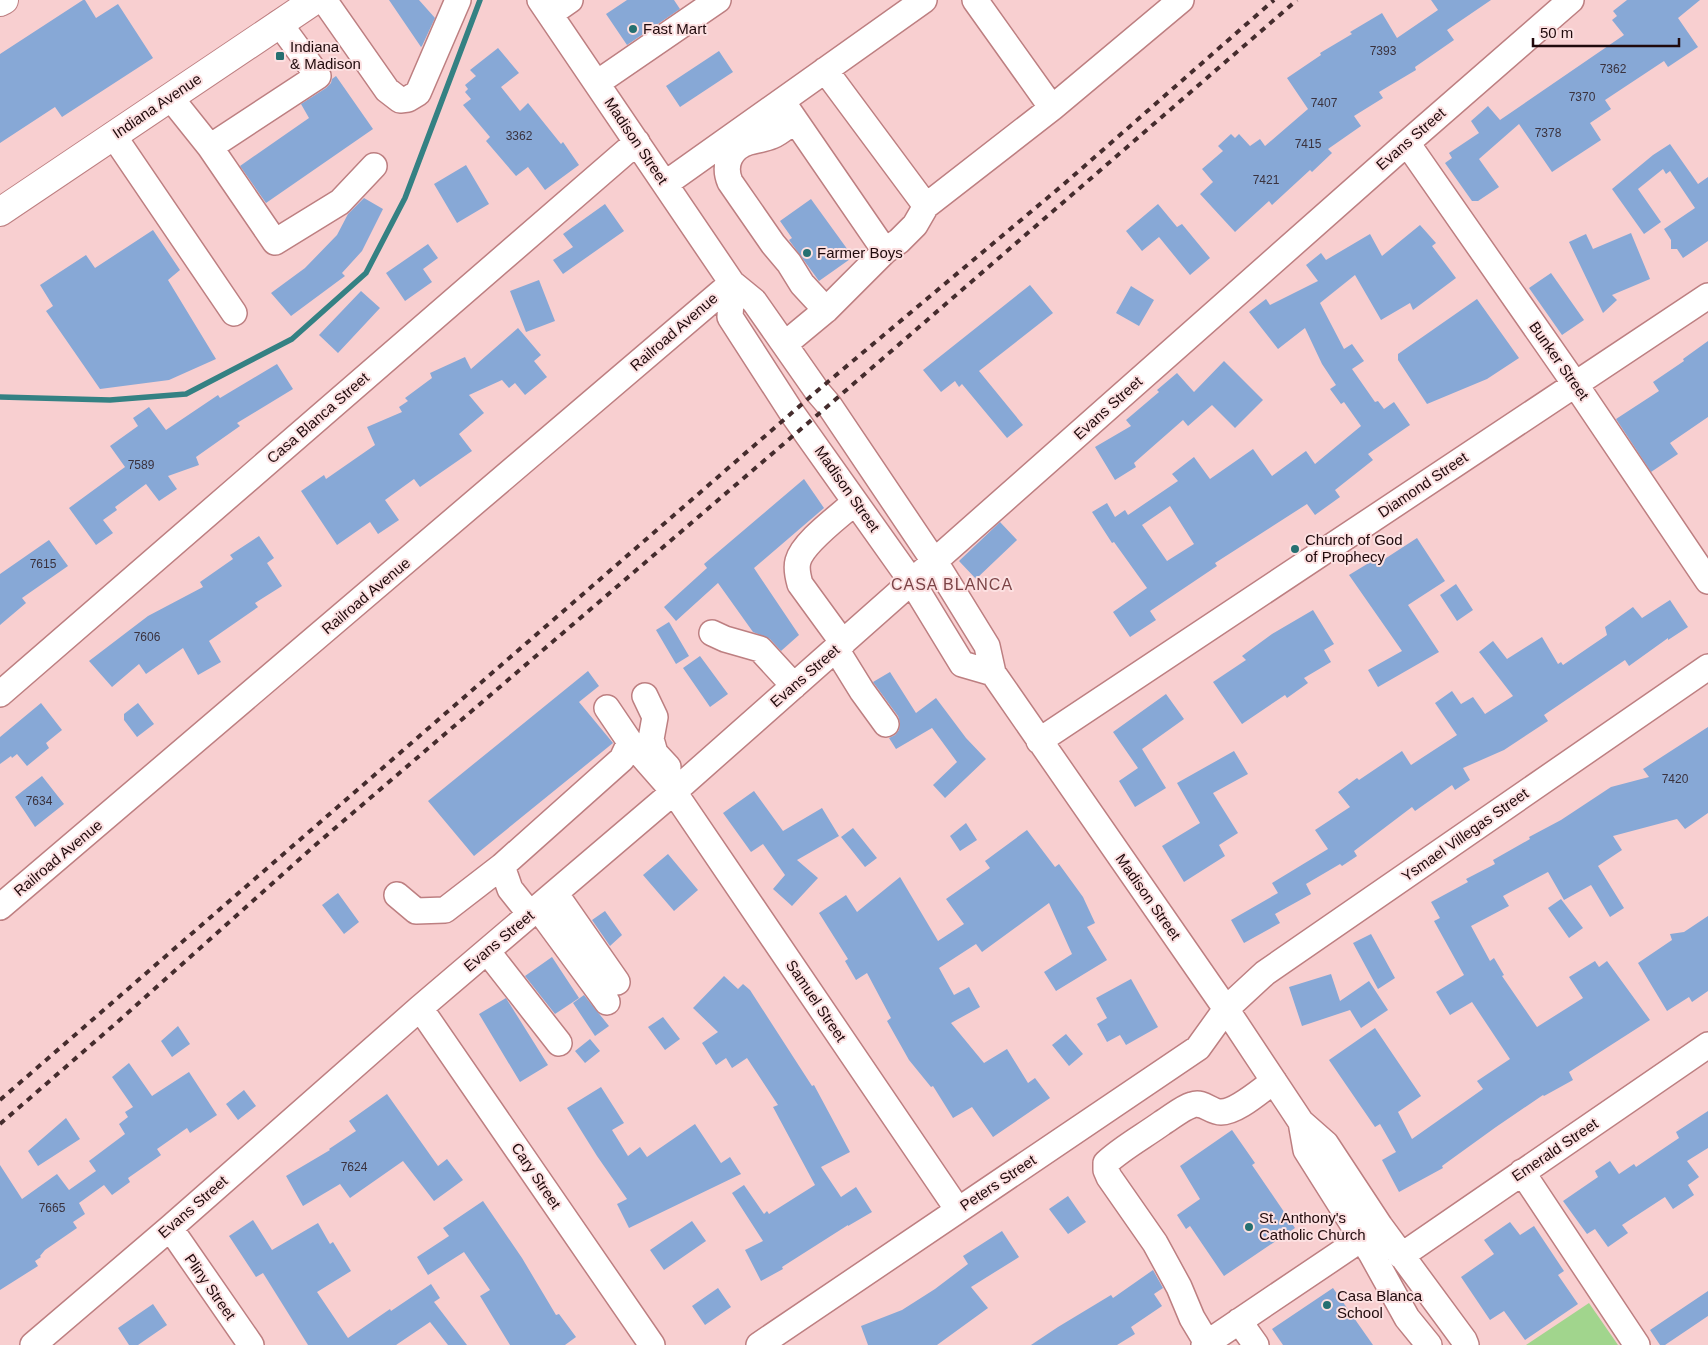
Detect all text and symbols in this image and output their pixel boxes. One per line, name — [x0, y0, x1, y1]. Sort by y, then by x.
scale bar — [1533, 15, 1679, 47]
place label: Fast Mart — [643, 20, 707, 37]
marker: Fast Mart — [627, 23, 639, 35]
text: 50 m — [1540, 24, 1573, 41]
place label: Indiana & Madison — [290, 38, 361, 72]
house number: 7393 — [1370, 44, 1397, 58]
marker: Indiana & Madison — [274, 50, 286, 62]
house number: 7362 — [1600, 62, 1627, 76]
street label: Indiana Avenue — [109, 70, 204, 141]
house number: 7370 — [1569, 90, 1596, 104]
street label: Madison Street — [601, 94, 672, 188]
house number: 7407 — [1311, 96, 1338, 110]
street label: Evans Street — [1373, 103, 1449, 173]
house number: 7378 — [1535, 126, 1562, 140]
house number: 3362 — [506, 129, 533, 143]
house number: 7415 — [1295, 137, 1322, 151]
house number: 7421 — [1253, 173, 1280, 187]
place label: Farmer Boys — [817, 244, 903, 261]
marker: Farmer Boys — [801, 247, 813, 259]
street label: Railroad Avenue — [627, 289, 721, 374]
street label: Bunker Street — [1526, 318, 1593, 404]
street label: Casa Blanca Street — [263, 368, 373, 466]
street label: Evans Street — [1070, 372, 1146, 443]
street label: Madison Street — [812, 443, 884, 536]
street label: Diamond Street — [1375, 448, 1471, 521]
house number: 7589 — [128, 458, 155, 472]
place label: Church of God of Prophecy — [1305, 531, 1403, 565]
marker: Church of God of Prophecy — [1289, 543, 1301, 555]
street label: Railroad Avenue — [318, 554, 413, 637]
house number: 7615 — [30, 557, 57, 571]
district label: CASA BLANCA — [891, 576, 1013, 593]
house number: 7606 — [134, 630, 161, 644]
street label: Evans Street — [767, 640, 843, 710]
house number: 7420 — [1662, 772, 1689, 786]
street label: Ysmael Villegas Street — [1398, 784, 1532, 885]
house number: 7634 — [26, 794, 53, 808]
street label: Railroad Avenue — [10, 816, 105, 899]
street label: Madison Street — [1113, 851, 1185, 944]
street label: Evans Street — [460, 906, 538, 975]
street label: Samuel Street — [783, 957, 851, 1046]
street label: Emerald Street — [1508, 1114, 1602, 1185]
street label: Cary Street — [508, 1140, 565, 1213]
street label: Peters Street — [957, 1151, 1039, 1214]
house number: 7624 — [341, 1160, 368, 1174]
street label: Evans Street — [155, 1171, 231, 1241]
house number: 7665 — [39, 1201, 66, 1215]
place label: St. Anthony's Catholic Church — [1259, 1209, 1366, 1243]
marker: St. Anthony's Catholic Church — [1243, 1221, 1255, 1233]
street label: Pliny Street — [181, 1250, 240, 1324]
place label: Casa Blanca School — [1337, 1287, 1423, 1321]
marker: Casa Blanca School — [1321, 1299, 1333, 1311]

